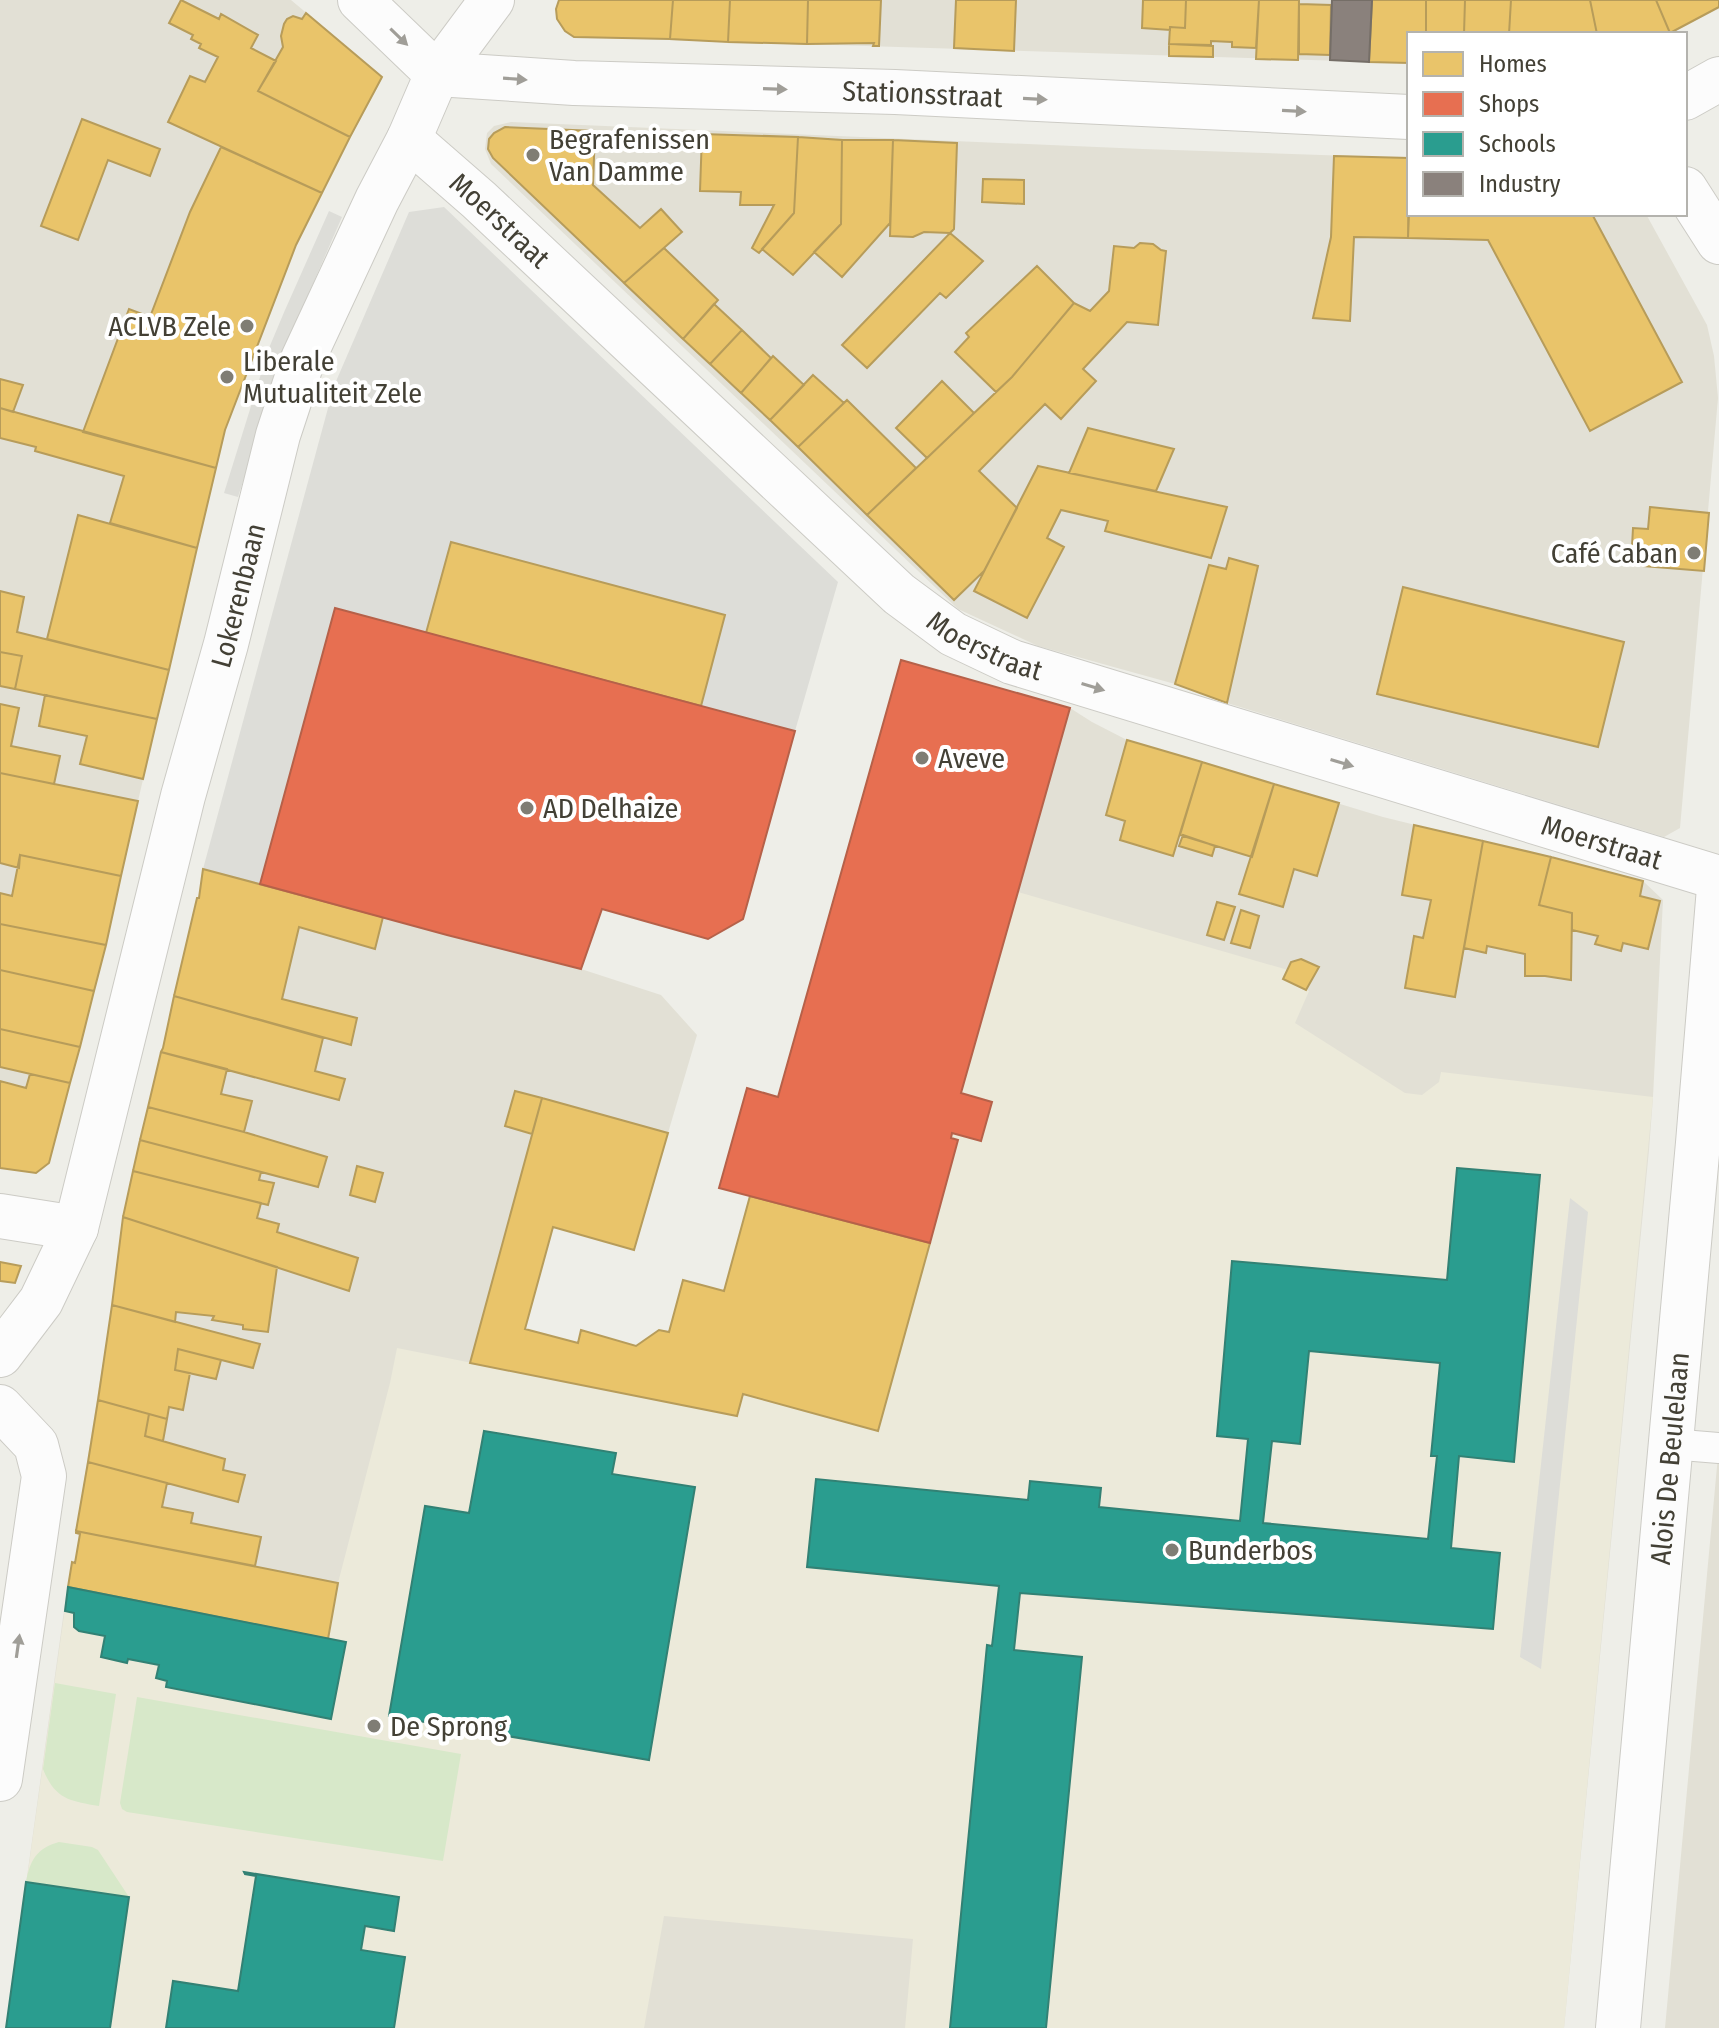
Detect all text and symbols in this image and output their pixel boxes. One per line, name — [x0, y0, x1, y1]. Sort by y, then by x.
one-way arrow — [389, 27, 408, 45]
legend — [1407, 32, 1687, 216]
text: Homes — [1479, 50, 1547, 78]
one-way arrow — [503, 73, 528, 86]
street label: Stationsstraat — [842, 75, 1004, 114]
one-way arrow — [763, 82, 788, 95]
text: Shops — [1479, 90, 1539, 118]
one-way arrow — [1023, 92, 1048, 105]
one-way arrow — [1282, 105, 1307, 118]
place label: Begrafenissen Van Damme — [549, 123, 710, 188]
text: Schools — [1479, 130, 1556, 158]
marker: Begrafenissen Van Damme — [524, 146, 542, 164]
street label: Moerstraat — [443, 166, 557, 275]
text: Industry — [1479, 170, 1561, 198]
place label: ACLVB Zele — [108, 310, 231, 343]
marker: ACLVB Zele — [238, 317, 256, 335]
place label: Liberale Mutualiteit Zele — [243, 345, 422, 410]
marker: Liberale Mutualiteit Zele — [218, 368, 236, 386]
street label: Lokerenbaan — [204, 520, 272, 671]
place label: Café Caban — [1551, 537, 1678, 570]
marker: Café Caban — [1685, 544, 1703, 562]
street label: Moerstraat — [920, 604, 1047, 688]
one-way arrow — [1082, 681, 1106, 694]
place label: Aveve — [938, 742, 1005, 775]
marker: Aveve — [913, 749, 931, 767]
one-way arrow — [1330, 757, 1354, 770]
place label: AD Delhaize — [543, 792, 678, 825]
marker: AD Delhaize — [518, 799, 536, 817]
street label: Moerstraat — [1537, 809, 1667, 877]
street label: Alois De Beulelaan — [1644, 1351, 1696, 1566]
place label: Bunderbos — [1188, 1534, 1313, 1567]
marker: Bunderbos — [1163, 1541, 1181, 1559]
one-way arrow — [12, 1633, 25, 1658]
place label: De Sprong — [390, 1710, 508, 1743]
marker: De Sprong — [365, 1717, 383, 1735]

